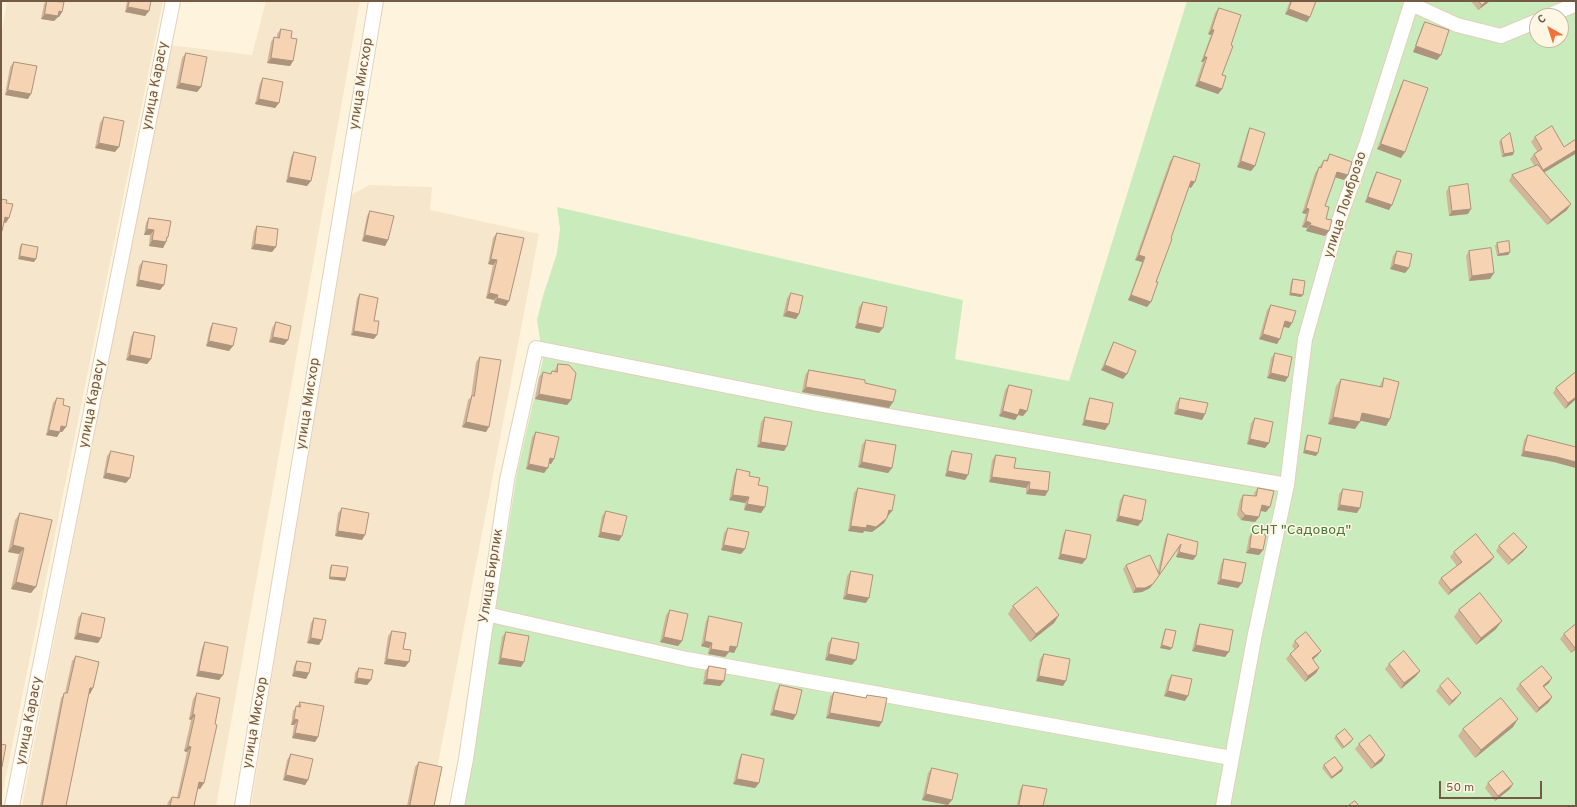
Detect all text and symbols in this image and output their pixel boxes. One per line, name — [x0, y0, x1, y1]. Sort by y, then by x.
north arrow — [1529, 8, 1569, 48]
text: С — [1535, 12, 1549, 27]
street label: улица Мисхор — [346, 37, 378, 131]
street label: улица Карасу — [139, 40, 173, 132]
street label: улица Ломброзо — [1321, 150, 1371, 260]
street label: улица Мисхор — [293, 357, 325, 451]
street label: улица Карасу — [76, 358, 110, 450]
park label: СНТ "Садовод" — [1251, 523, 1351, 539]
street label: Улица Бирлик — [476, 527, 508, 625]
street label: улица Карасу — [13, 675, 47, 767]
street label: улица Мисхор — [240, 676, 272, 770]
scale bar — [1441, 773, 1544, 799]
text: 50 m — [1446, 780, 1474, 796]

